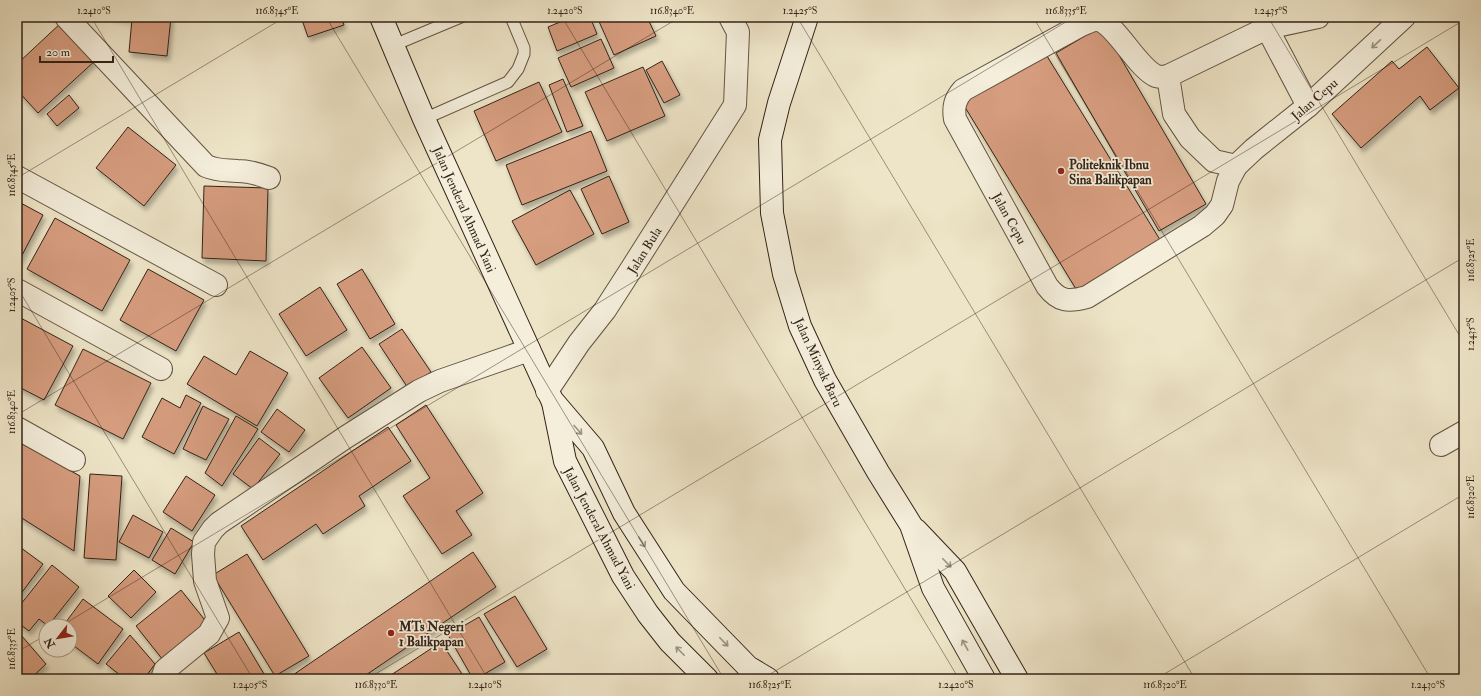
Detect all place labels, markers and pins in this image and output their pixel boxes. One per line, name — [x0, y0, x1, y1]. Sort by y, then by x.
place label: Politeknik Ibnu Sina Balikpapan — [1069, 157, 1152, 189]
marker: Politeknik Ibnu Sina Balikpapan — [1056, 166, 1066, 176]
place label: MTs Negeri 1 Balikpapan — [398, 619, 465, 651]
marker: MTs Negeri 1 Balikpapan — [386, 628, 396, 638]

